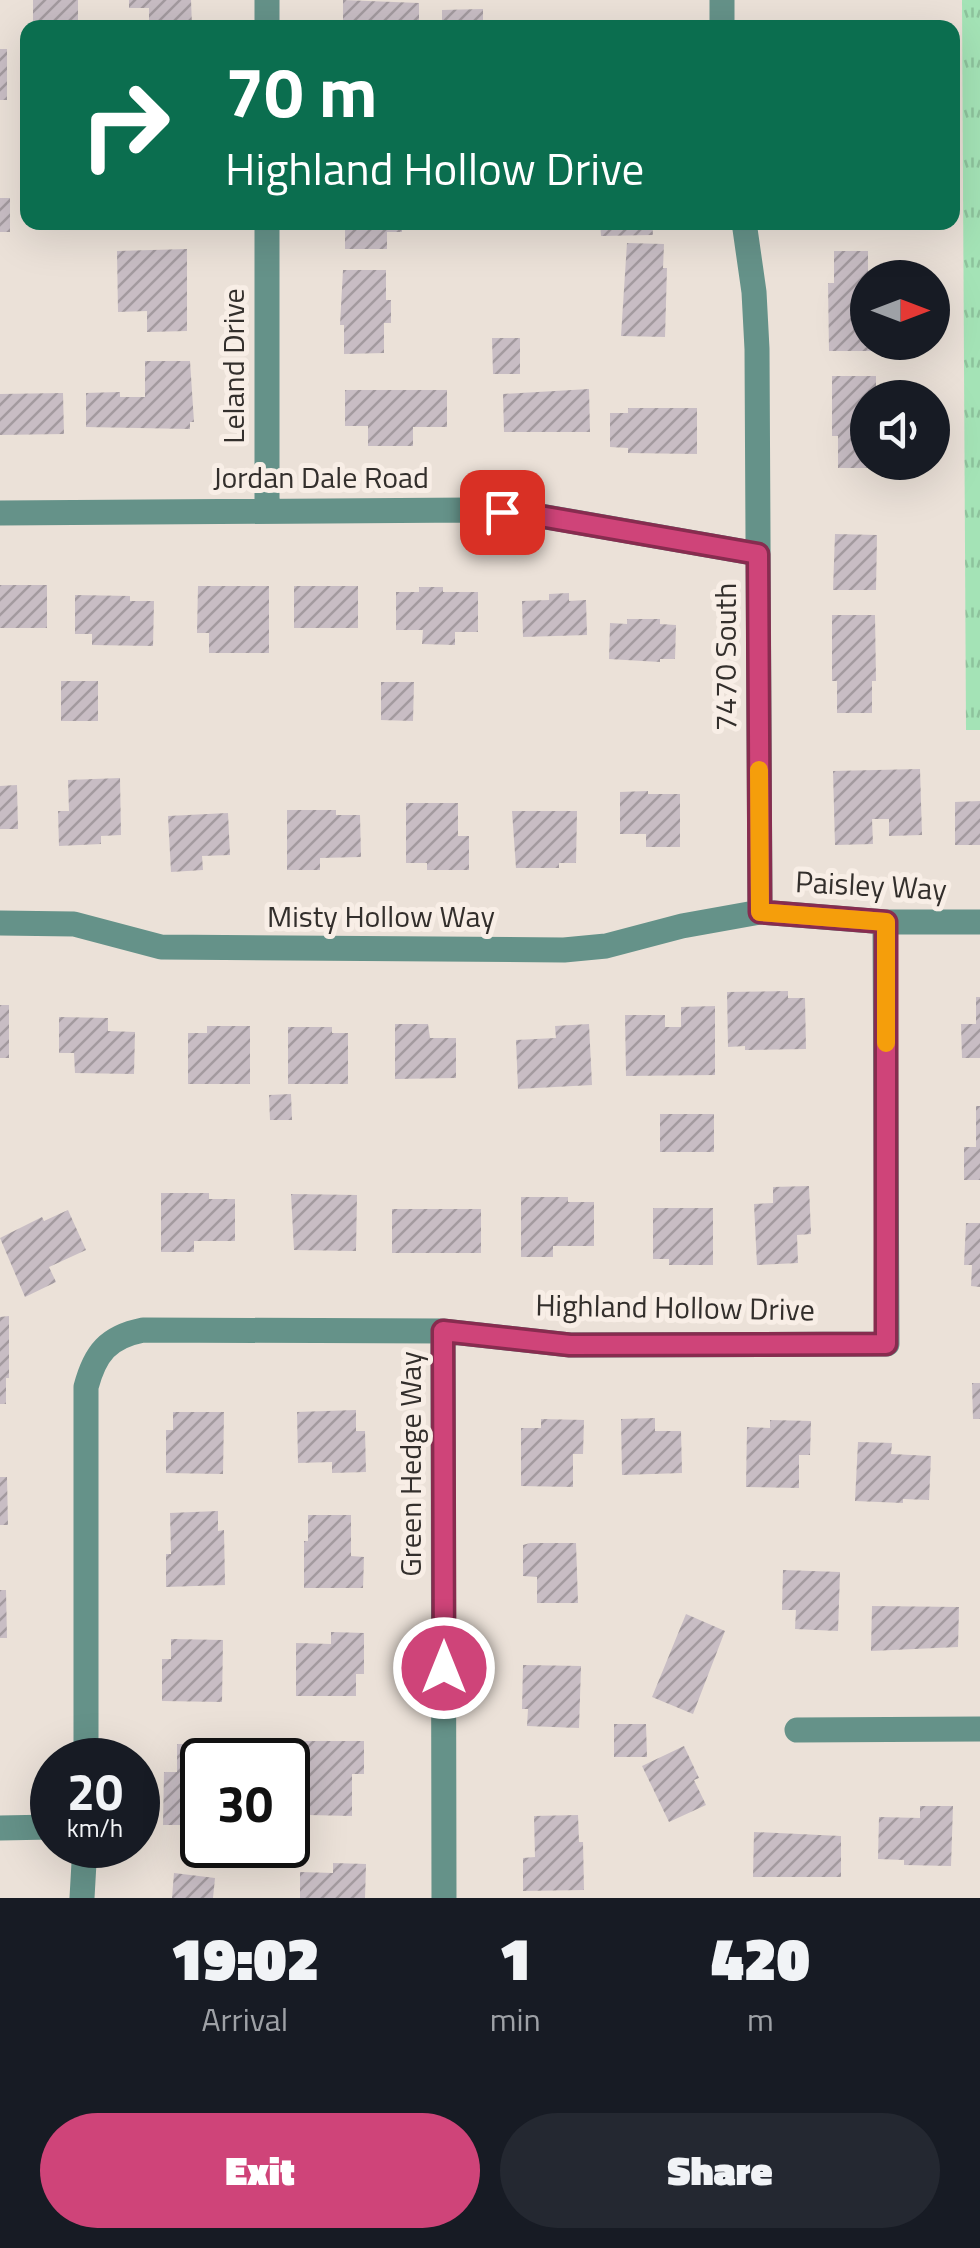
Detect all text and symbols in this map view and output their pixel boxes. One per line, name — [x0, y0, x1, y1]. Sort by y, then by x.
text: 70 m — [225, 38, 378, 144]
icon: right — [60, 60, 190, 190]
text: Highland Hollow Drive — [225, 134, 644, 202]
north arrow — [850, 260, 950, 360]
map controls — [850, 260, 950, 480]
street label: Leland Drive — [210, 288, 256, 444]
button: sound — [850, 380, 950, 480]
street label: Jordan Dale Road — [213, 454, 429, 500]
pin — [460, 470, 545, 555]
icon: arrive — [475, 485, 530, 540]
street label: 7470 South — [702, 583, 748, 731]
street label: Paisley Way — [794, 858, 948, 912]
street label: Misty Hollow Way — [267, 893, 495, 939]
street label: Highland Hollow Drive — [535, 1282, 815, 1332]
street label: Green Hedge Way — [387, 1351, 433, 1577]
position arrow — [392, 1616, 496, 1720]
speed limit sign: 30 — [180, 1738, 310, 1868]
text: 20 — [67, 1753, 123, 1829]
text: km/h — [67, 1809, 123, 1847]
text: 19:02 — [170, 1912, 319, 2003]
text: 1 — [499, 1912, 532, 2003]
text: 420 — [711, 1912, 810, 2003]
text: Arrival — [201, 1995, 288, 2043]
text: min — [490, 1995, 541, 2043]
text: m — [747, 1995, 774, 2043]
button: Exit — [40, 2113, 480, 2228]
button: Share — [500, 2113, 940, 2228]

